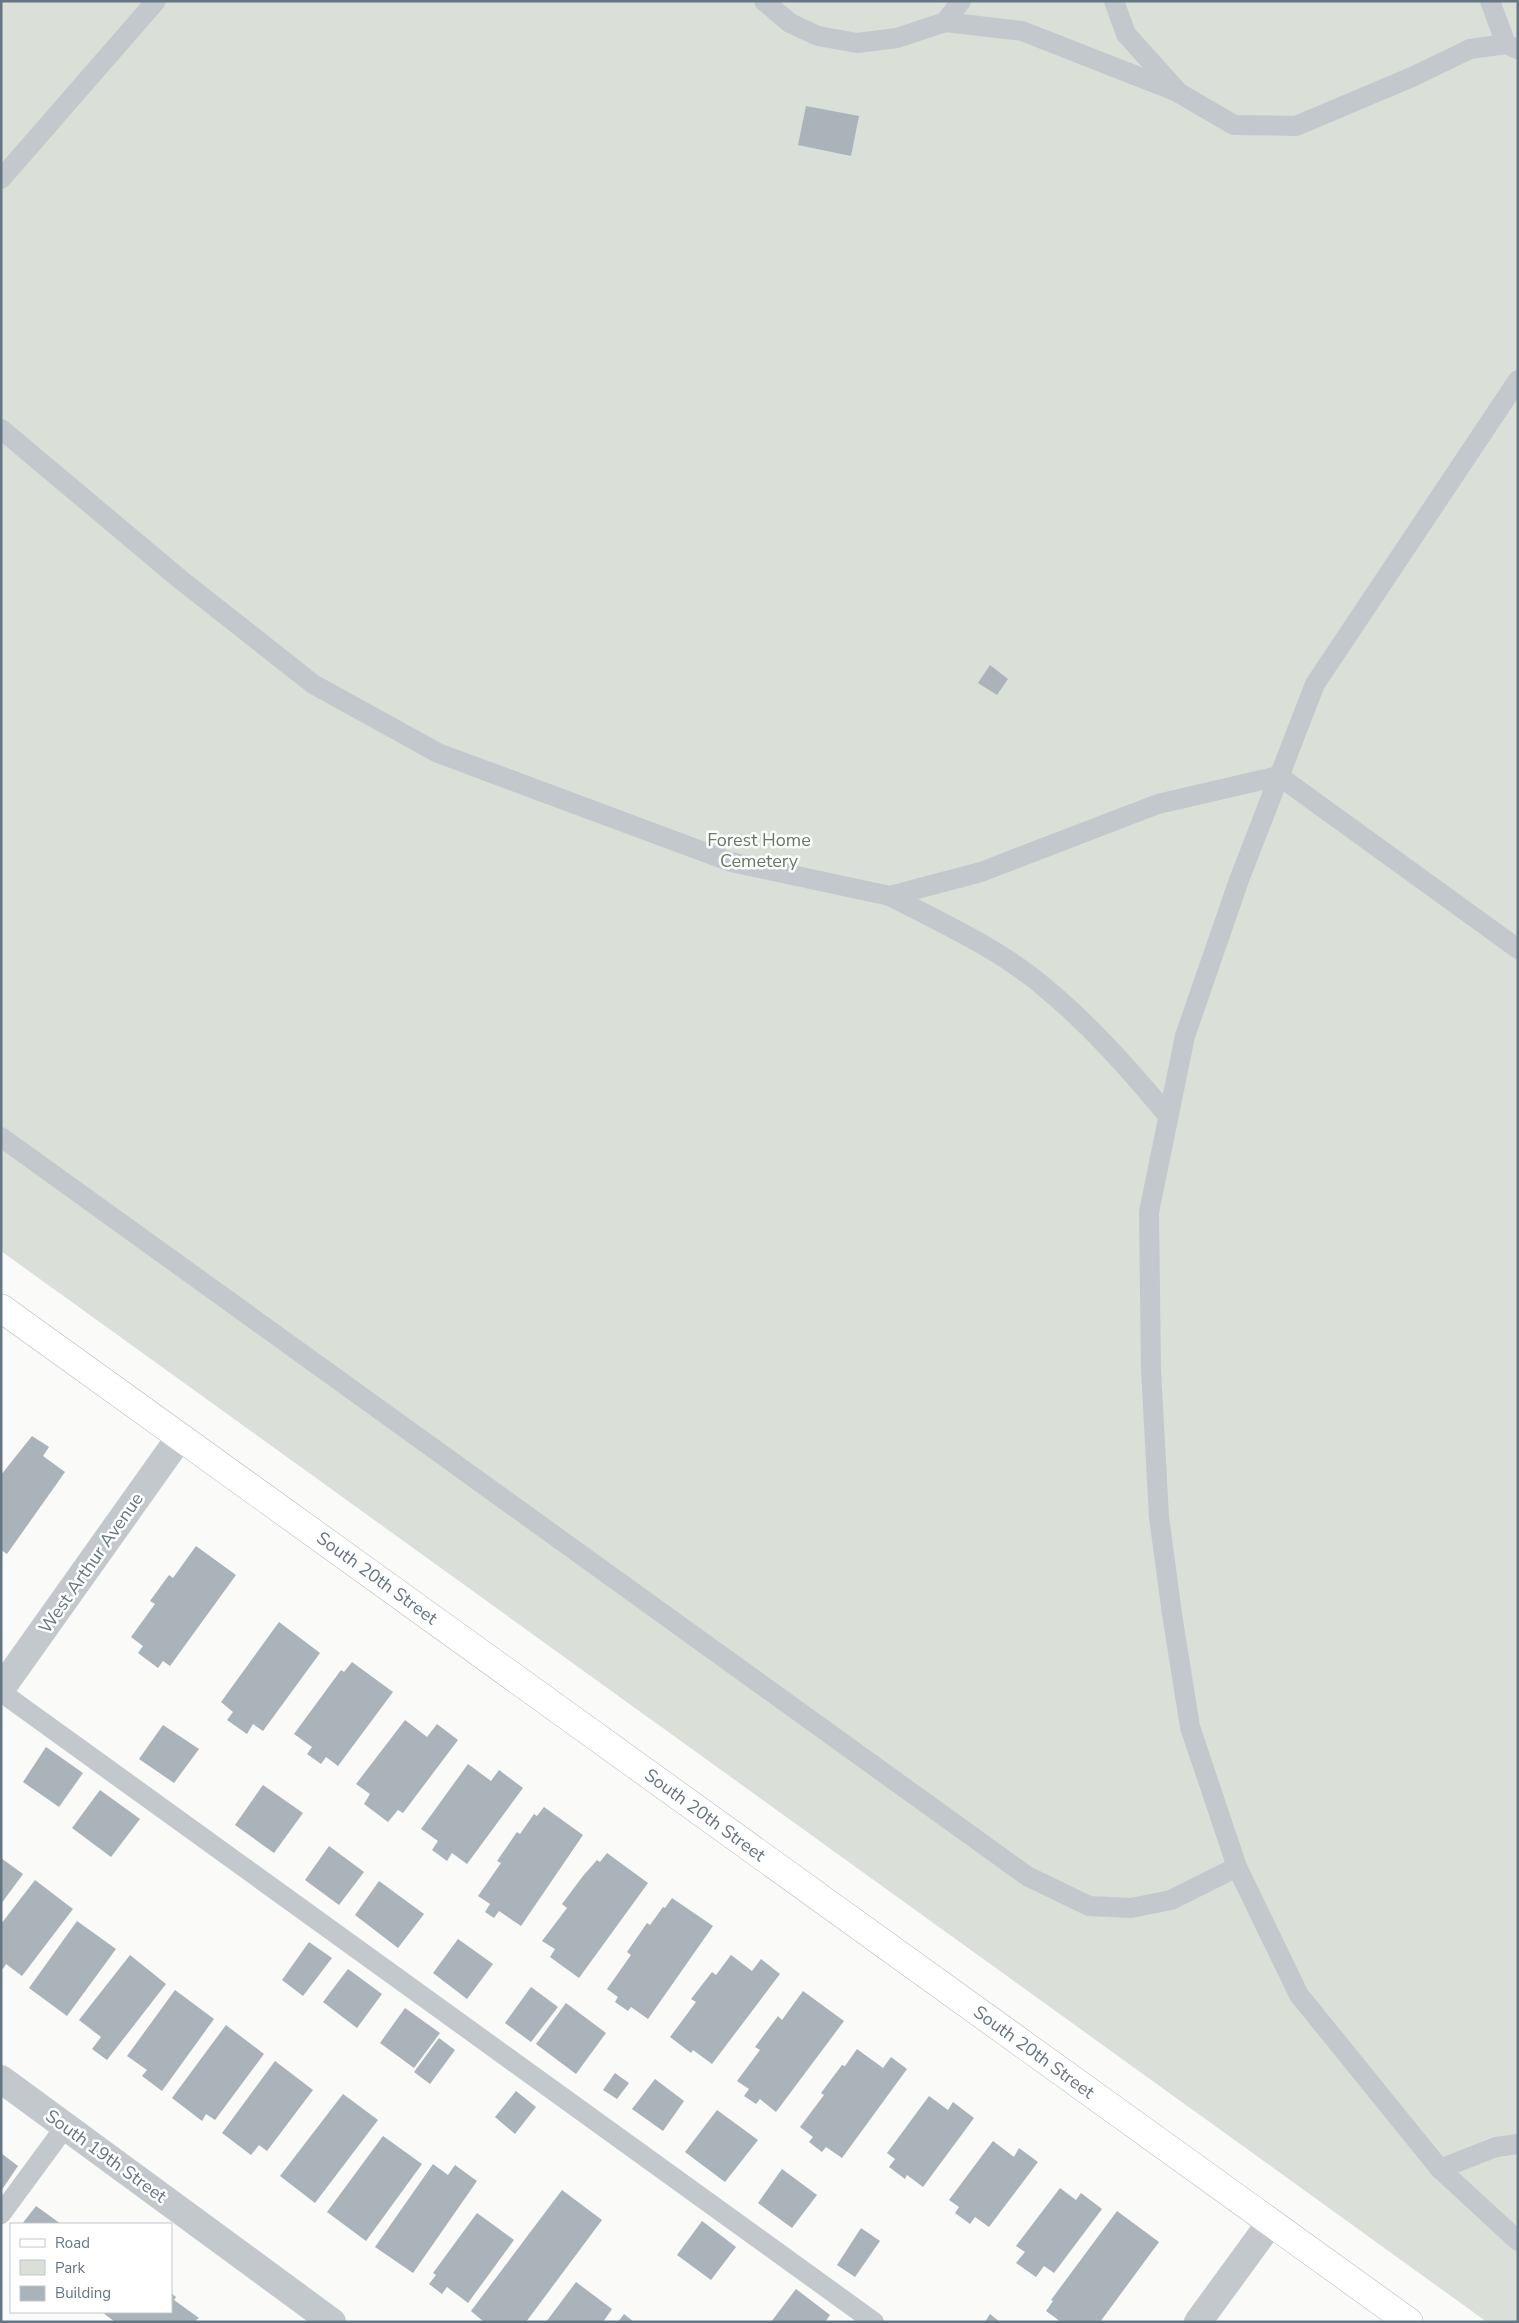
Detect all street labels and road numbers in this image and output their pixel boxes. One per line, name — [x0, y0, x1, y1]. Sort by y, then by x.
street label: West Arthur Avenue — [33, 1488, 149, 1638]
street label: South 20th Street — [312, 1526, 443, 1630]
street label: South 20th Street — [640, 1763, 771, 1867]
street label: South 20th Street — [969, 2000, 1100, 2104]
street label: South 19th Street — [41, 2104, 172, 2208]

